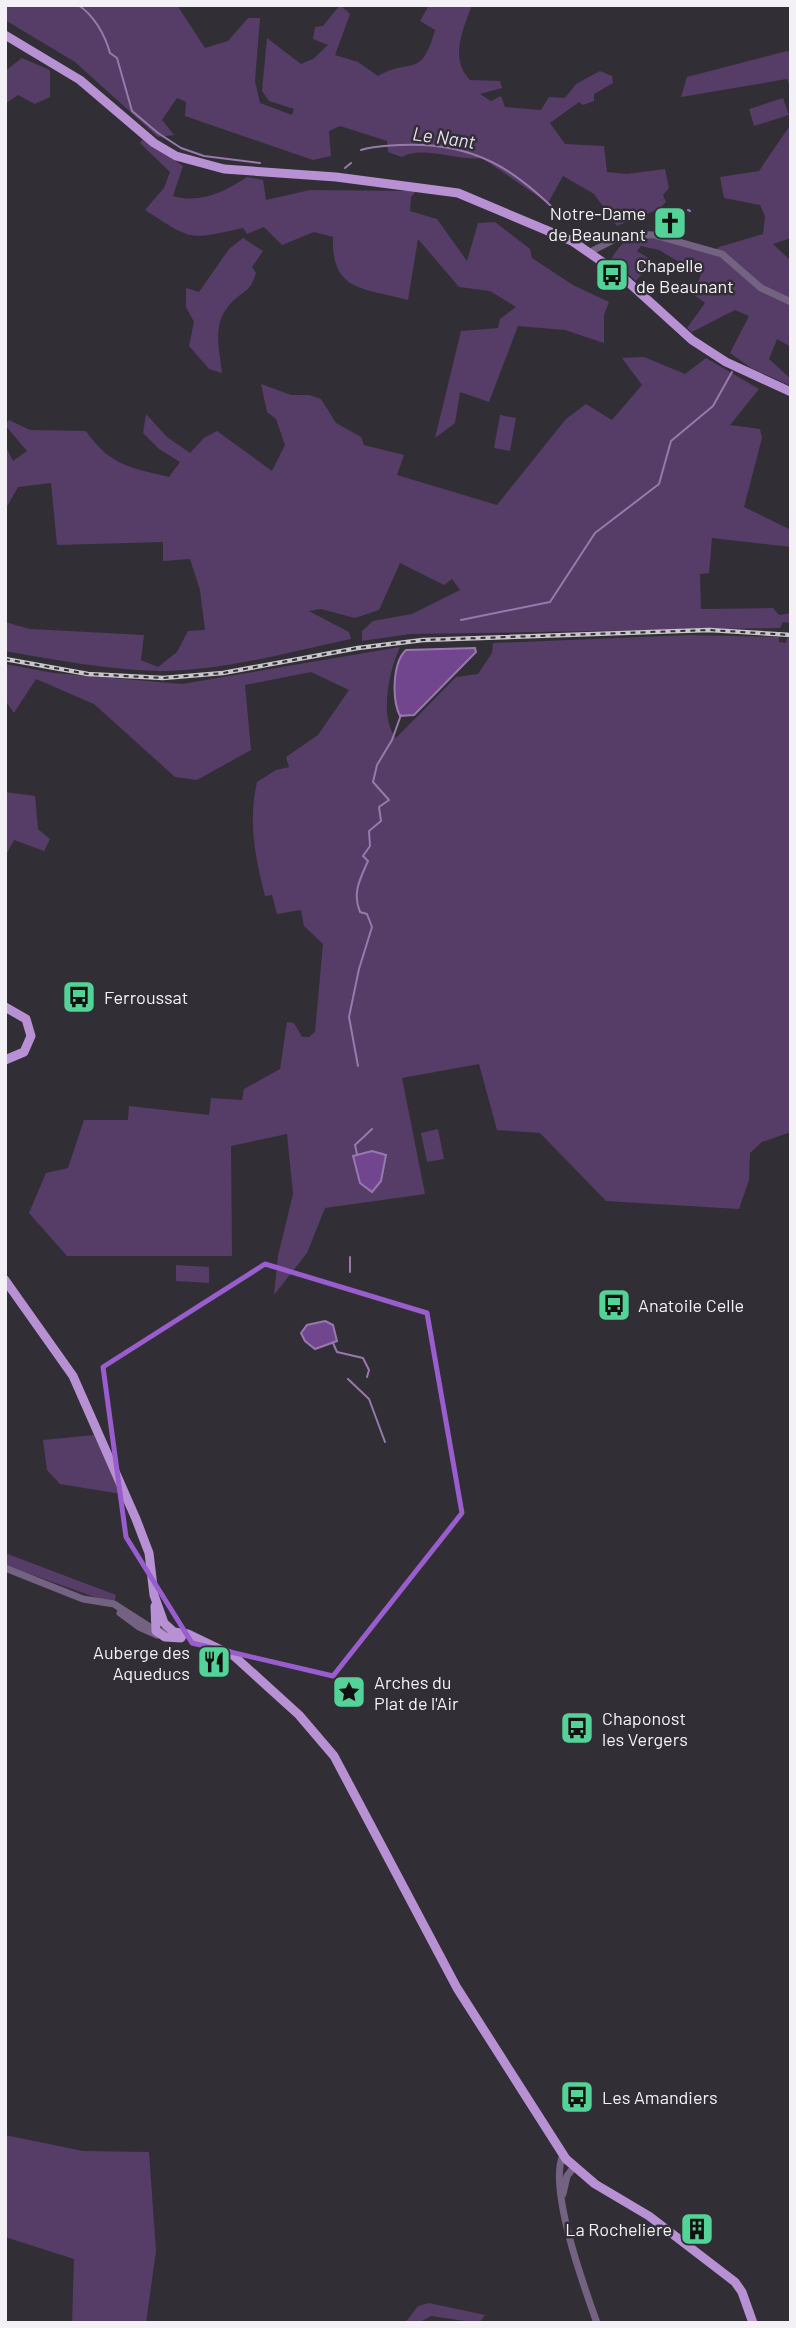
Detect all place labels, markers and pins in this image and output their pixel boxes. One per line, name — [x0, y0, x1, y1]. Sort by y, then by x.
place label: Notre-Dame de Beaunant — [548, 202, 646, 245]
church icon: Notre-Dame de Beaunant — [651, 204, 689, 242]
place label: Chapelle de Beaunant — [636, 254, 734, 297]
bus stop icon: Chapelle de Beaunant — [593, 256, 631, 294]
bus stop icon: Ferroussat — [60, 978, 98, 1016]
place label: Ferroussat — [104, 986, 188, 1008]
bus stop icon: Anatoile Celle — [595, 1286, 633, 1324]
place label: Anatoile Celle — [638, 1294, 744, 1316]
place label: Auberge des Aqueducs — [93, 1641, 190, 1684]
restaurant icon: Auberge des Aqueducs — [195, 1643, 233, 1681]
place label: Arches du Plat de l'Air — [374, 1671, 459, 1714]
place icon: Arches du Plat de l'Air — [330, 1673, 368, 1711]
place label: Chaponost les Vergers — [602, 1707, 688, 1750]
bus stop icon: Chaponost les Vergers — [558, 1709, 596, 1747]
bus stop icon: Les Amandiers — [558, 2078, 596, 2116]
place label: Les Amandiers — [602, 2086, 718, 2108]
building icon: La Rocheliere — [678, 2210, 716, 2248]
place label: La Rocheliere — [565, 2218, 672, 2240]

